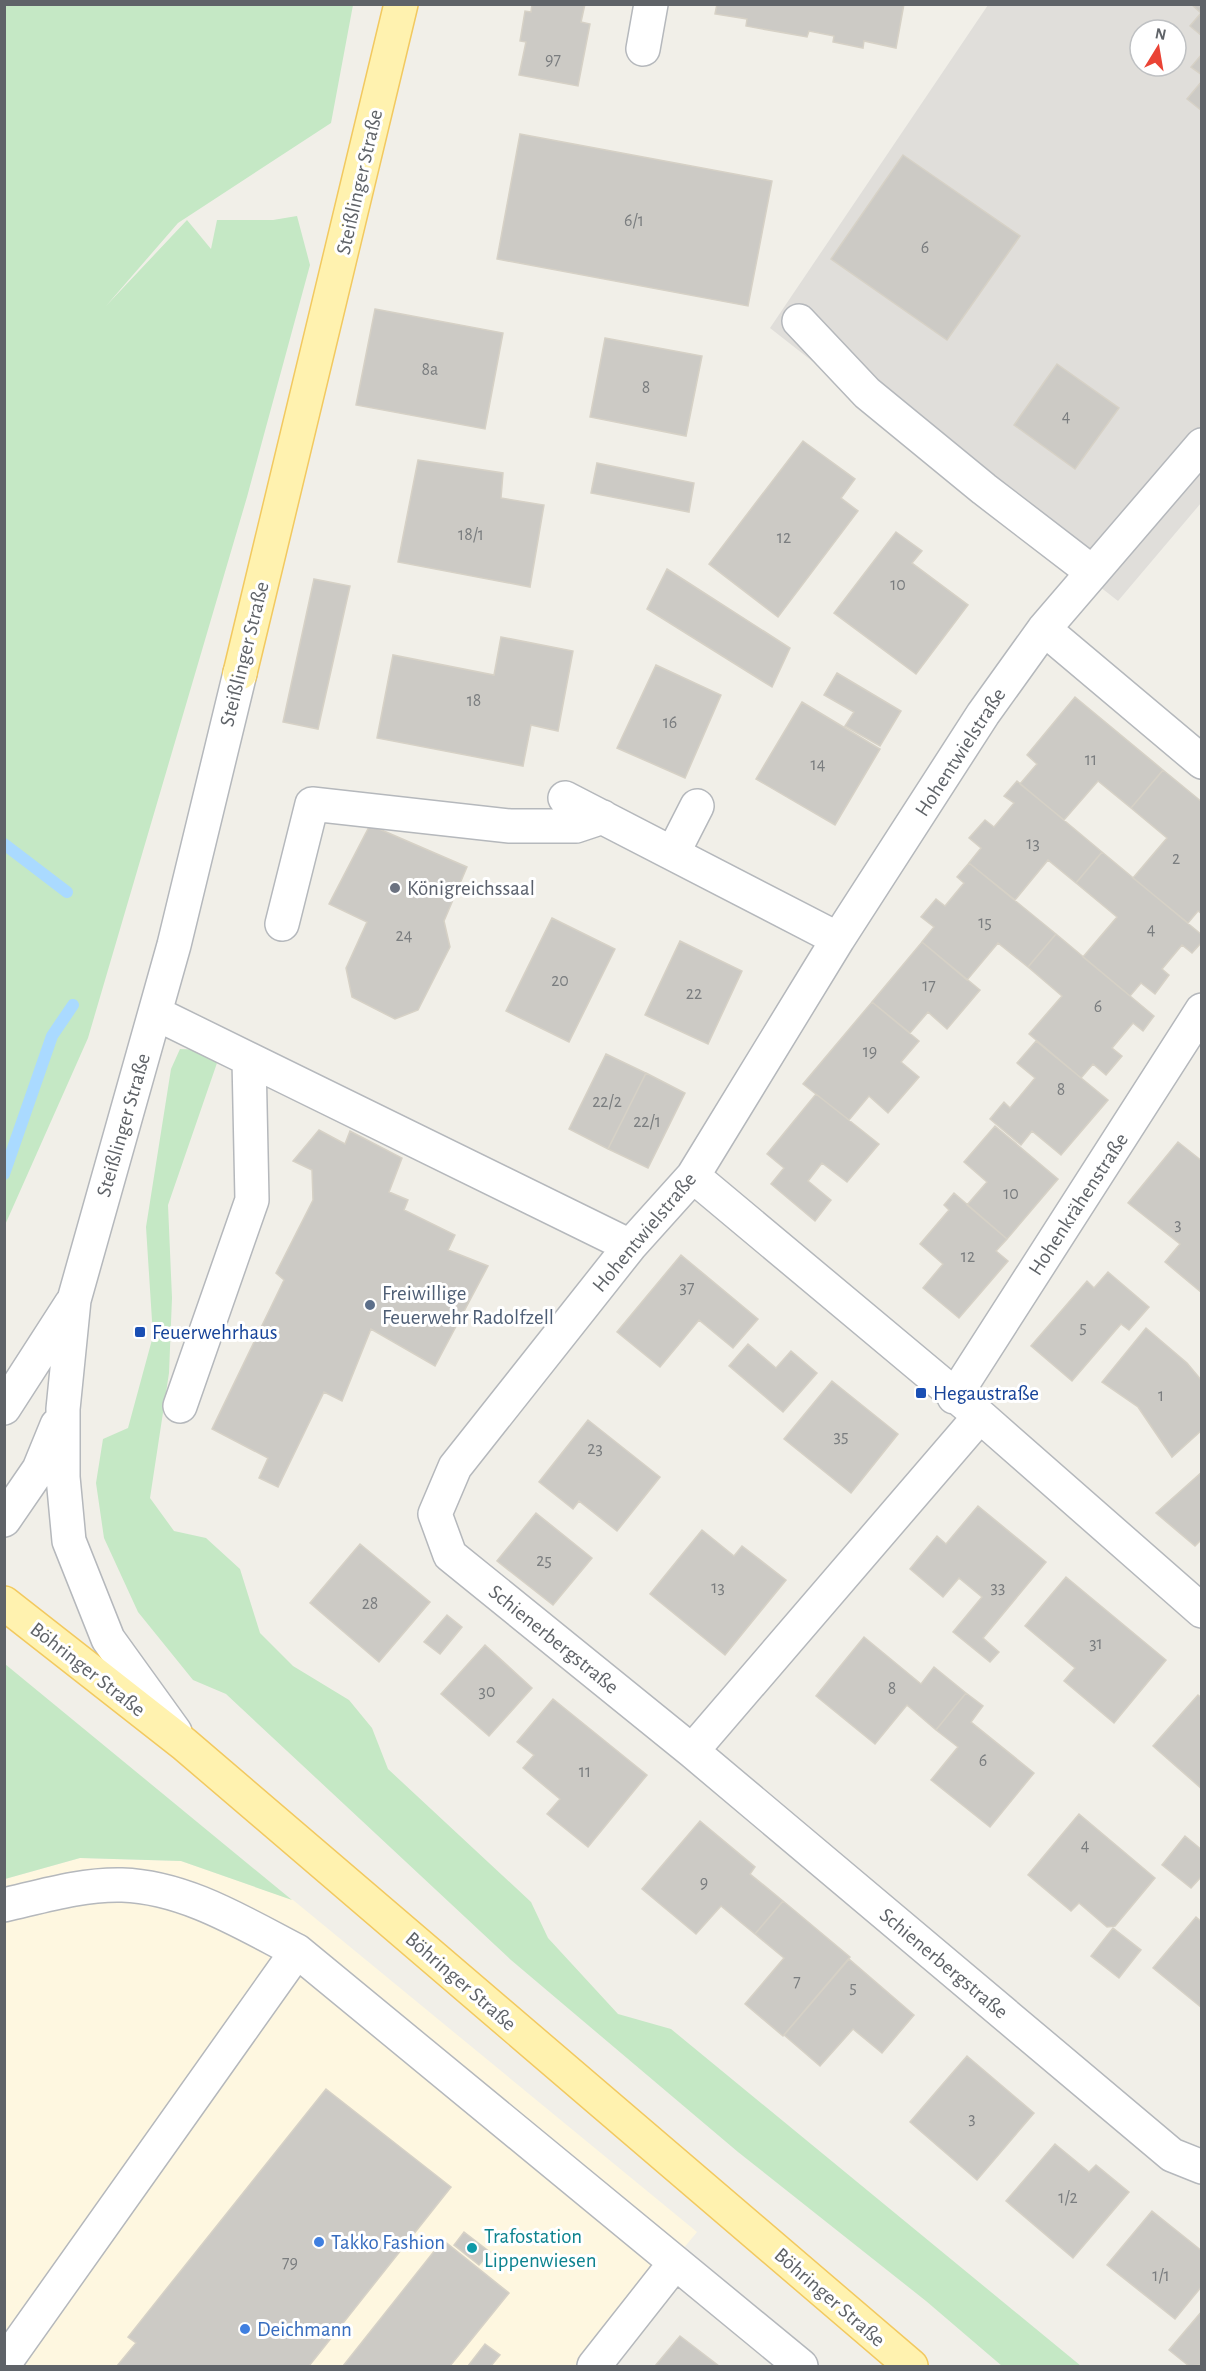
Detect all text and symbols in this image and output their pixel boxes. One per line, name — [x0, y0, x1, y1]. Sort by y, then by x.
north arrow — [1128, 18, 1188, 78]
text: N — [1154, 25, 1168, 43]
house number: 97 — [545, 51, 561, 69]
street label: Steißlinger Straße — [333, 107, 386, 257]
house number: 6/1 — [624, 212, 644, 230]
house number: 6 — [921, 239, 929, 257]
house number: 8a — [422, 361, 438, 379]
house number: 8 — [642, 379, 650, 397]
house number: 4 — [1062, 408, 1071, 426]
house number: 18/1 — [458, 526, 484, 544]
house number: 12 — [777, 529, 791, 547]
house number: 10 — [890, 576, 906, 594]
street label: Steißlinger Straße — [216, 580, 273, 729]
street label: Hohentwielstraße — [911, 684, 1010, 820]
house number: 18 — [467, 692, 481, 710]
house number: 16 — [663, 714, 677, 732]
house number: 11 — [1085, 751, 1097, 769]
house number: 14 — [811, 756, 826, 774]
house number: 13 — [1026, 835, 1040, 853]
house number: 2 — [1172, 850, 1180, 868]
place label: Königreichssaal — [407, 878, 535, 899]
marker: Königreichssaal — [388, 881, 402, 895]
house number: 15 — [978, 914, 992, 932]
house number: 4 — [1147, 921, 1156, 939]
house number: 24 — [396, 927, 413, 945]
house number: 20 — [551, 972, 569, 990]
house number: 17 — [922, 977, 936, 995]
house number: 22 — [686, 985, 702, 1003]
house number: 6 — [1094, 998, 1102, 1016]
house number: 19 — [863, 1043, 877, 1061]
street label: Steißlinger Straße — [93, 1051, 154, 1199]
house number: 8 — [1057, 1081, 1065, 1099]
house number: 22/2 — [592, 1093, 622, 1111]
house number: 22/1 — [633, 1113, 661, 1131]
street label: Hohenkrähenstraße — [1025, 1129, 1132, 1279]
street label: Hohentwielstraße — [589, 1169, 700, 1296]
house number: 10 — [1003, 1185, 1019, 1203]
house number: 3 — [1174, 1216, 1182, 1234]
house number: 12 — [961, 1248, 975, 1266]
house number: 37 — [680, 1279, 694, 1297]
place label: Freiwillige Feuerwehr Radolfzell — [382, 1283, 554, 1328]
marker: Freiwillige Feuerwehr Radolfzell — [363, 1298, 377, 1312]
house number: 5 — [1079, 1319, 1087, 1337]
place label: Feuerwehrhaus — [152, 1322, 278, 1343]
marker: Feuerwehrhaus — [133, 1325, 147, 1339]
place label: Hegaustraße — [933, 1383, 1039, 1404]
marker: Hegaustraße — [914, 1386, 928, 1400]
house number: 1 — [1158, 1387, 1164, 1405]
house number: 35 — [834, 1428, 848, 1446]
house number: 23 — [587, 1440, 603, 1458]
house number: 25 — [536, 1552, 552, 1570]
house number: 13 — [711, 1579, 725, 1597]
house number: 33 — [991, 1579, 1005, 1597]
street label: Schienerbergstraße — [485, 1581, 623, 1698]
house number: 28 — [362, 1595, 378, 1613]
street label: Böhringer Straße — [26, 1618, 149, 1721]
house number: 31 — [1089, 1635, 1103, 1653]
house number: 8 — [888, 1680, 896, 1698]
house number: 30 — [479, 1683, 495, 1701]
house number: 6 — [979, 1752, 987, 1770]
house number: 11 — [579, 1763, 591, 1781]
house number: 4 — [1081, 1837, 1090, 1855]
house number: 9 — [700, 1874, 708, 1892]
street label: Schienerbergstraße — [876, 1904, 1012, 2023]
street label: Böhringer Straße — [401, 1928, 520, 2035]
house number: 7 — [793, 1973, 801, 1991]
house number: 5 — [849, 1979, 857, 1997]
house number: 3 — [968, 2110, 976, 2128]
house number: 1/2 — [1058, 2189, 1078, 2207]
place label: Trafostation Lippenwiesen — [484, 2226, 597, 2271]
place label: Takko Fashion — [331, 2232, 445, 2253]
marker: Takko Fashion — [312, 2235, 326, 2249]
marker: Trafostation Lippenwiesen — [465, 2241, 479, 2255]
street label: Böhringer Straße — [770, 2244, 889, 2351]
house number: 79 — [282, 2254, 298, 2272]
house number: 1/1 — [1152, 2267, 1170, 2285]
place label: Deichmann — [257, 2319, 352, 2340]
marker: Deichmann — [238, 2322, 252, 2336]

